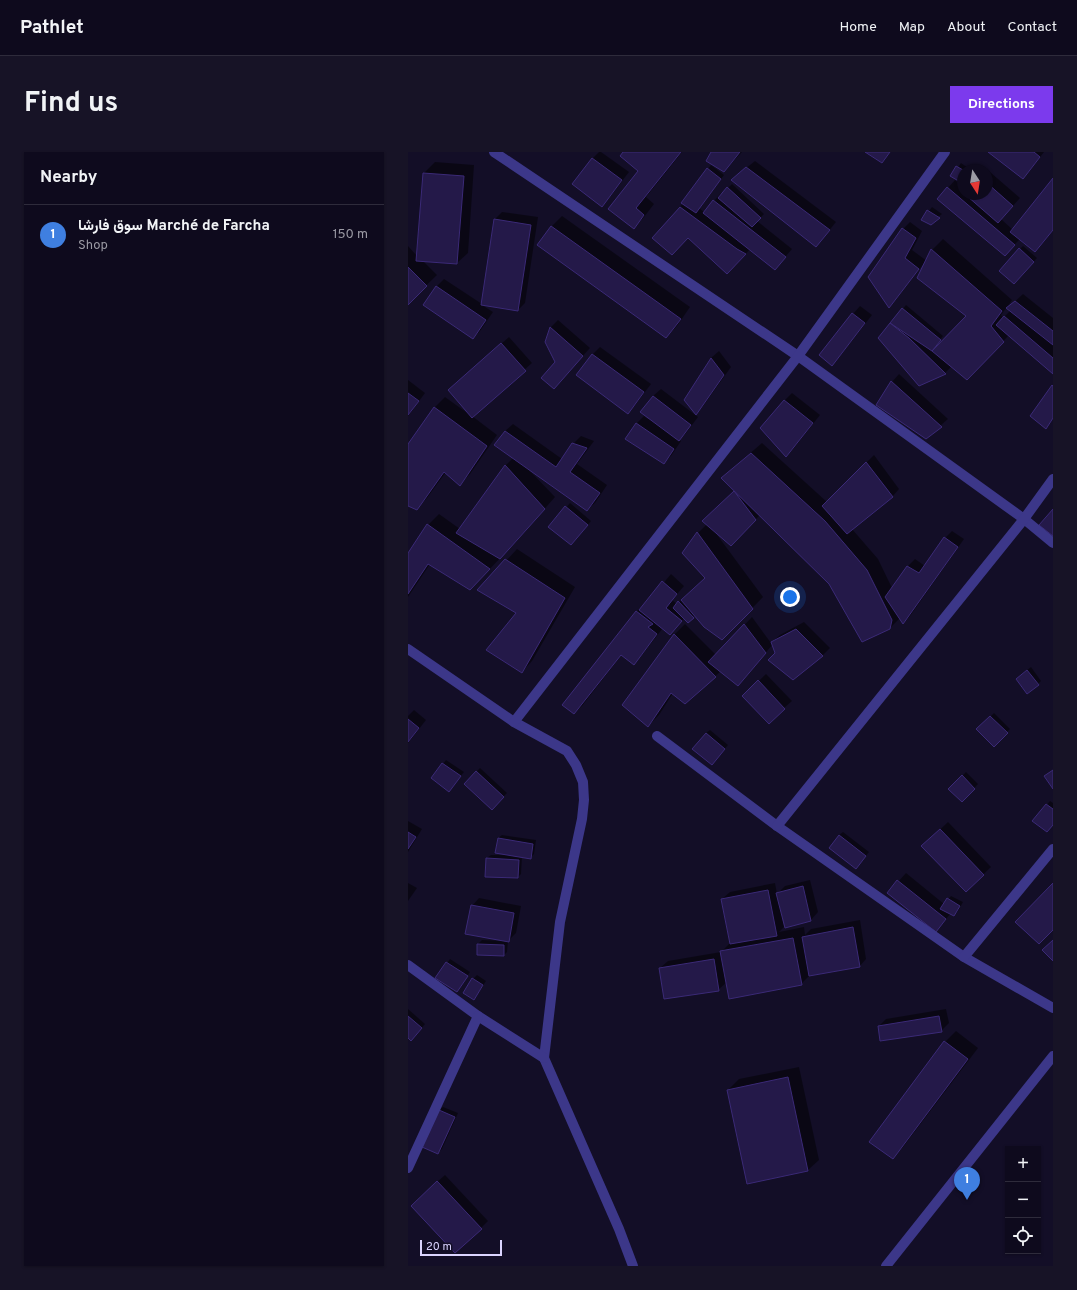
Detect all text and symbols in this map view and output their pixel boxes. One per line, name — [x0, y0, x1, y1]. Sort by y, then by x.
text: Pathlet — [20, 16, 84, 40]
text: Home — [840, 19, 877, 36]
text: Map — [899, 19, 925, 36]
text: About — [947, 19, 986, 36]
text: Contact — [1008, 19, 1057, 36]
text: Find us — [24, 86, 118, 122]
button: Directions — [950, 86, 1053, 123]
north arrow — [957, 164, 993, 200]
text: Nearby — [40, 167, 97, 189]
text: سوق فارشا Marché de Farcha — [78, 217, 270, 236]
text: 1 — [50, 227, 56, 243]
text: 150 m — [333, 227, 368, 243]
text: Shop — [78, 238, 108, 254]
your location — [780, 587, 800, 607]
map controls — [1005, 1146, 1041, 1254]
button: + — [1005, 1146, 1041, 1182]
pin: 1 — [954, 1167, 980, 1200]
button: − — [1005, 1182, 1041, 1218]
button: locate — [1005, 1218, 1041, 1254]
scale bar — [420, 1238, 502, 1257]
text: 20 m — [426, 1240, 452, 1254]

